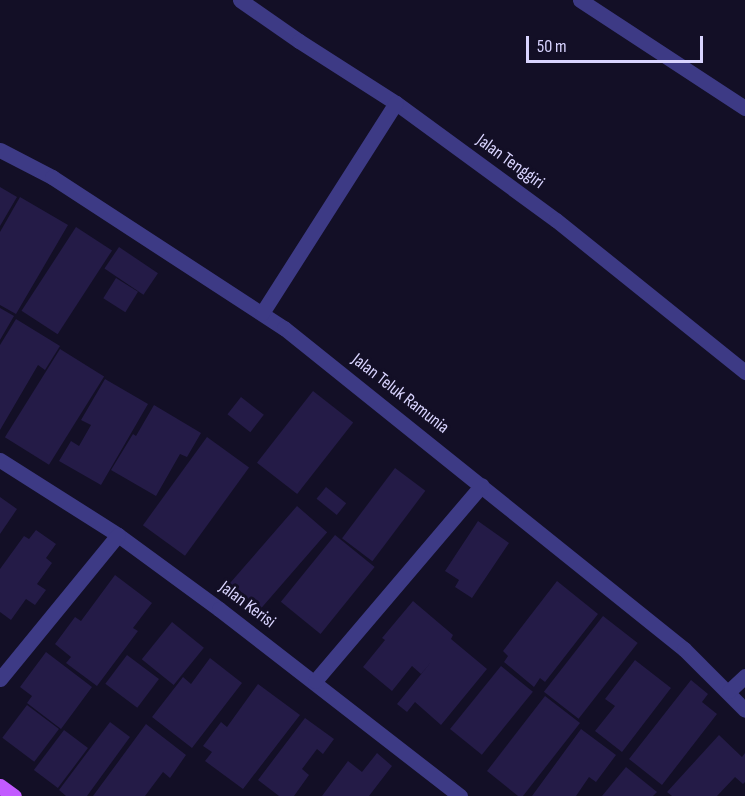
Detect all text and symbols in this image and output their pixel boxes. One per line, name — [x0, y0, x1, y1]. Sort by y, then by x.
scale bar — [529, 24, 706, 62]
text: 50 m — [537, 36, 567, 57]
street label: Jalan Tenggiri — [472, 130, 548, 194]
street label: Jalan Teluk Ramunia — [347, 349, 453, 439]
street label: Jalan Kerisi — [215, 577, 279, 633]

